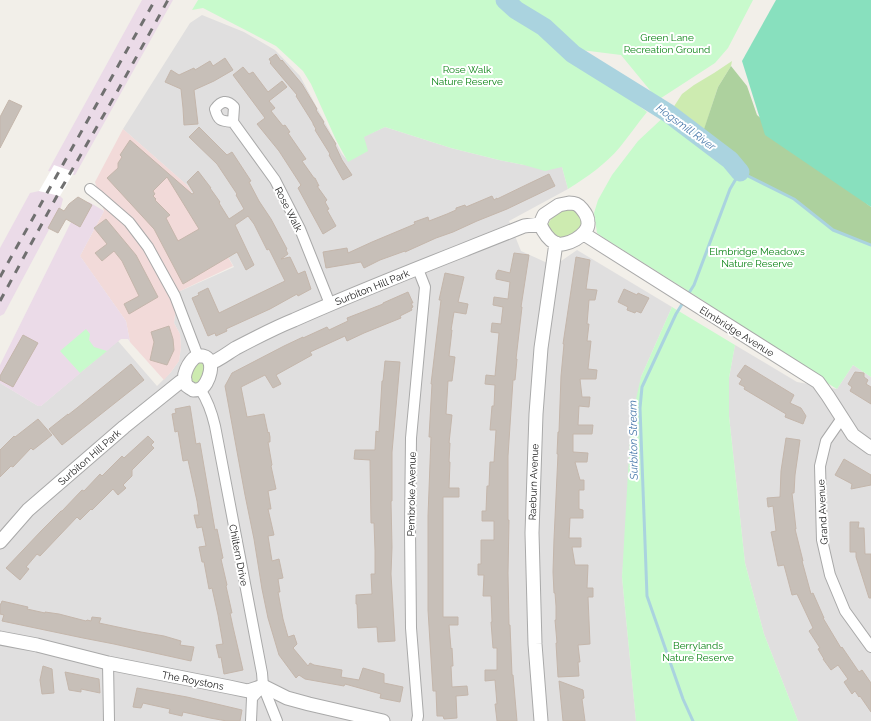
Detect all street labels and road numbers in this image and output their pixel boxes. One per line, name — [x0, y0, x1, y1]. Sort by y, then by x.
street label: Rose Walk — [273, 185, 305, 234]
street label: Surbiton Hill Park — [333, 267, 412, 307]
street label: Elmbridge Avenue — [698, 304, 776, 359]
street label: Surbiton Hill Park — [56, 427, 123, 487]
street label: Raeburn Avenue — [527, 443, 540, 520]
street label: Pembroke Avenue — [405, 451, 418, 537]
street label: Grand Avenue — [815, 479, 830, 545]
street label: Chiltern Drive — [227, 523, 250, 587]
street label: The Roystons — [161, 669, 225, 692]

